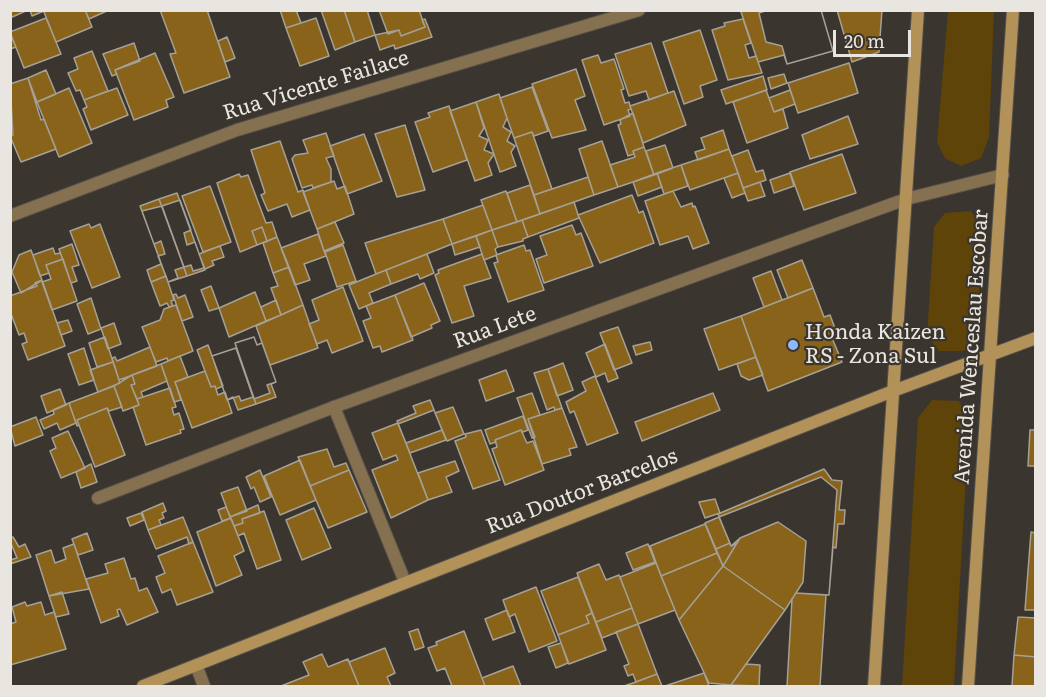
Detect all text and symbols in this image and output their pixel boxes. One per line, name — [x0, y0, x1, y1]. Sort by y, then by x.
scale bar — [836, 18, 914, 56]
text: 20 m — [844, 27, 885, 54]
street label: Rua Vicente Failace — [220, 46, 412, 126]
street label: Avenida Wenceslau Escobar — [950, 209, 994, 485]
street label: Rua Lete — [450, 301, 540, 355]
place label: Honda Kaizen RS - Zona Sul — [805, 320, 945, 370]
marker: Honda Kaizen RS - Zona Sul — [786, 338, 800, 352]
street label: Rua Doutor Barcelos — [483, 444, 681, 540]

